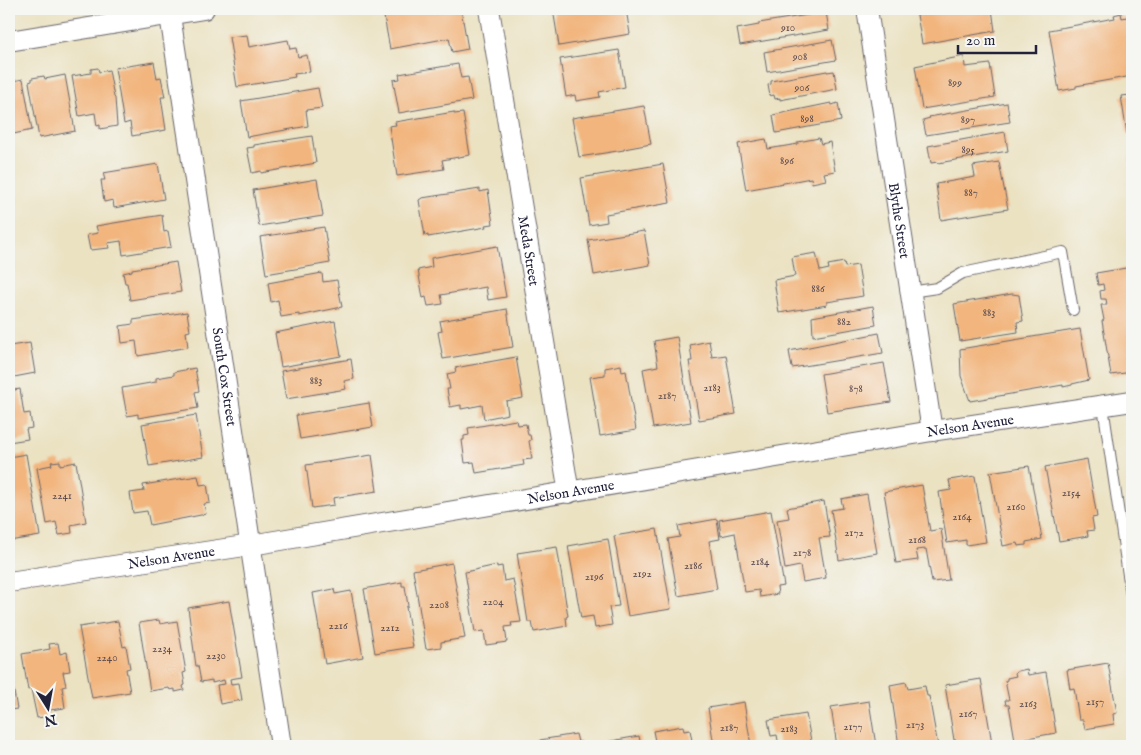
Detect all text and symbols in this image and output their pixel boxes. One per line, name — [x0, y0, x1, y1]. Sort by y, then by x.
house number: 910 — [780, 21, 795, 35]
scale bar — [958, 22, 1036, 54]
text: 20 m — [966, 31, 996, 50]
house number: 908 — [792, 50, 807, 64]
house number: 899 — [948, 76, 962, 90]
house number: 906 — [794, 81, 810, 95]
house number: 898 — [800, 112, 814, 126]
house number: 897 — [961, 113, 975, 127]
house number: 895 — [961, 143, 975, 157]
house number: 896 — [780, 154, 794, 168]
street label: Blythe Street — [884, 182, 913, 260]
house number: 887 — [964, 186, 978, 200]
street label: Meda Street — [513, 214, 543, 288]
house number: 886 — [811, 282, 825, 296]
house number: 883 — [983, 306, 995, 320]
house number: 882 — [837, 315, 851, 329]
street label: South Cox Street — [208, 326, 240, 428]
house number: 883 — [310, 374, 322, 388]
house number: 2183 — [703, 381, 721, 395]
house number: 878 — [849, 382, 863, 396]
house number: 2187 — [658, 389, 676, 403]
street label: Nelson Avenue — [926, 411, 1016, 442]
street label: Nelson Avenue — [526, 476, 616, 509]
house number: 2154 — [1062, 486, 1081, 500]
house number: 2241 — [52, 489, 72, 503]
house number: 2160 — [1006, 500, 1026, 514]
house number: 2164 — [952, 510, 972, 524]
house number: 2172 — [844, 526, 864, 540]
house number: 2168 — [908, 533, 926, 547]
street label: Nelson Avenue — [127, 543, 217, 574]
house number: 2178 — [793, 546, 811, 560]
house number: 2184 — [751, 555, 770, 569]
house number: 2186 — [684, 559, 702, 573]
house number: 2192 — [632, 567, 652, 581]
house number: 2196 — [585, 570, 604, 584]
house number: 2204 — [482, 595, 504, 609]
house number: 2208 — [429, 598, 449, 612]
house number: 2216 — [328, 619, 348, 633]
house number: 2212 — [380, 621, 400, 635]
house number: 2234 — [152, 642, 173, 656]
house number: 2230 — [206, 649, 226, 663]
house number: 2240 — [96, 651, 118, 665]
north arrow — [22, 682, 72, 732]
house number: 2157 — [1086, 695, 1104, 709]
house number: 2163 — [1019, 697, 1037, 711]
house number: 2167 — [958, 707, 978, 721]
text: N — [43, 710, 59, 730]
house number: 2173 — [906, 718, 924, 732]
house number: 2177 — [843, 720, 863, 734]
house number: 2187 — [720, 721, 738, 735]
house number: 2183 — [780, 722, 798, 736]

